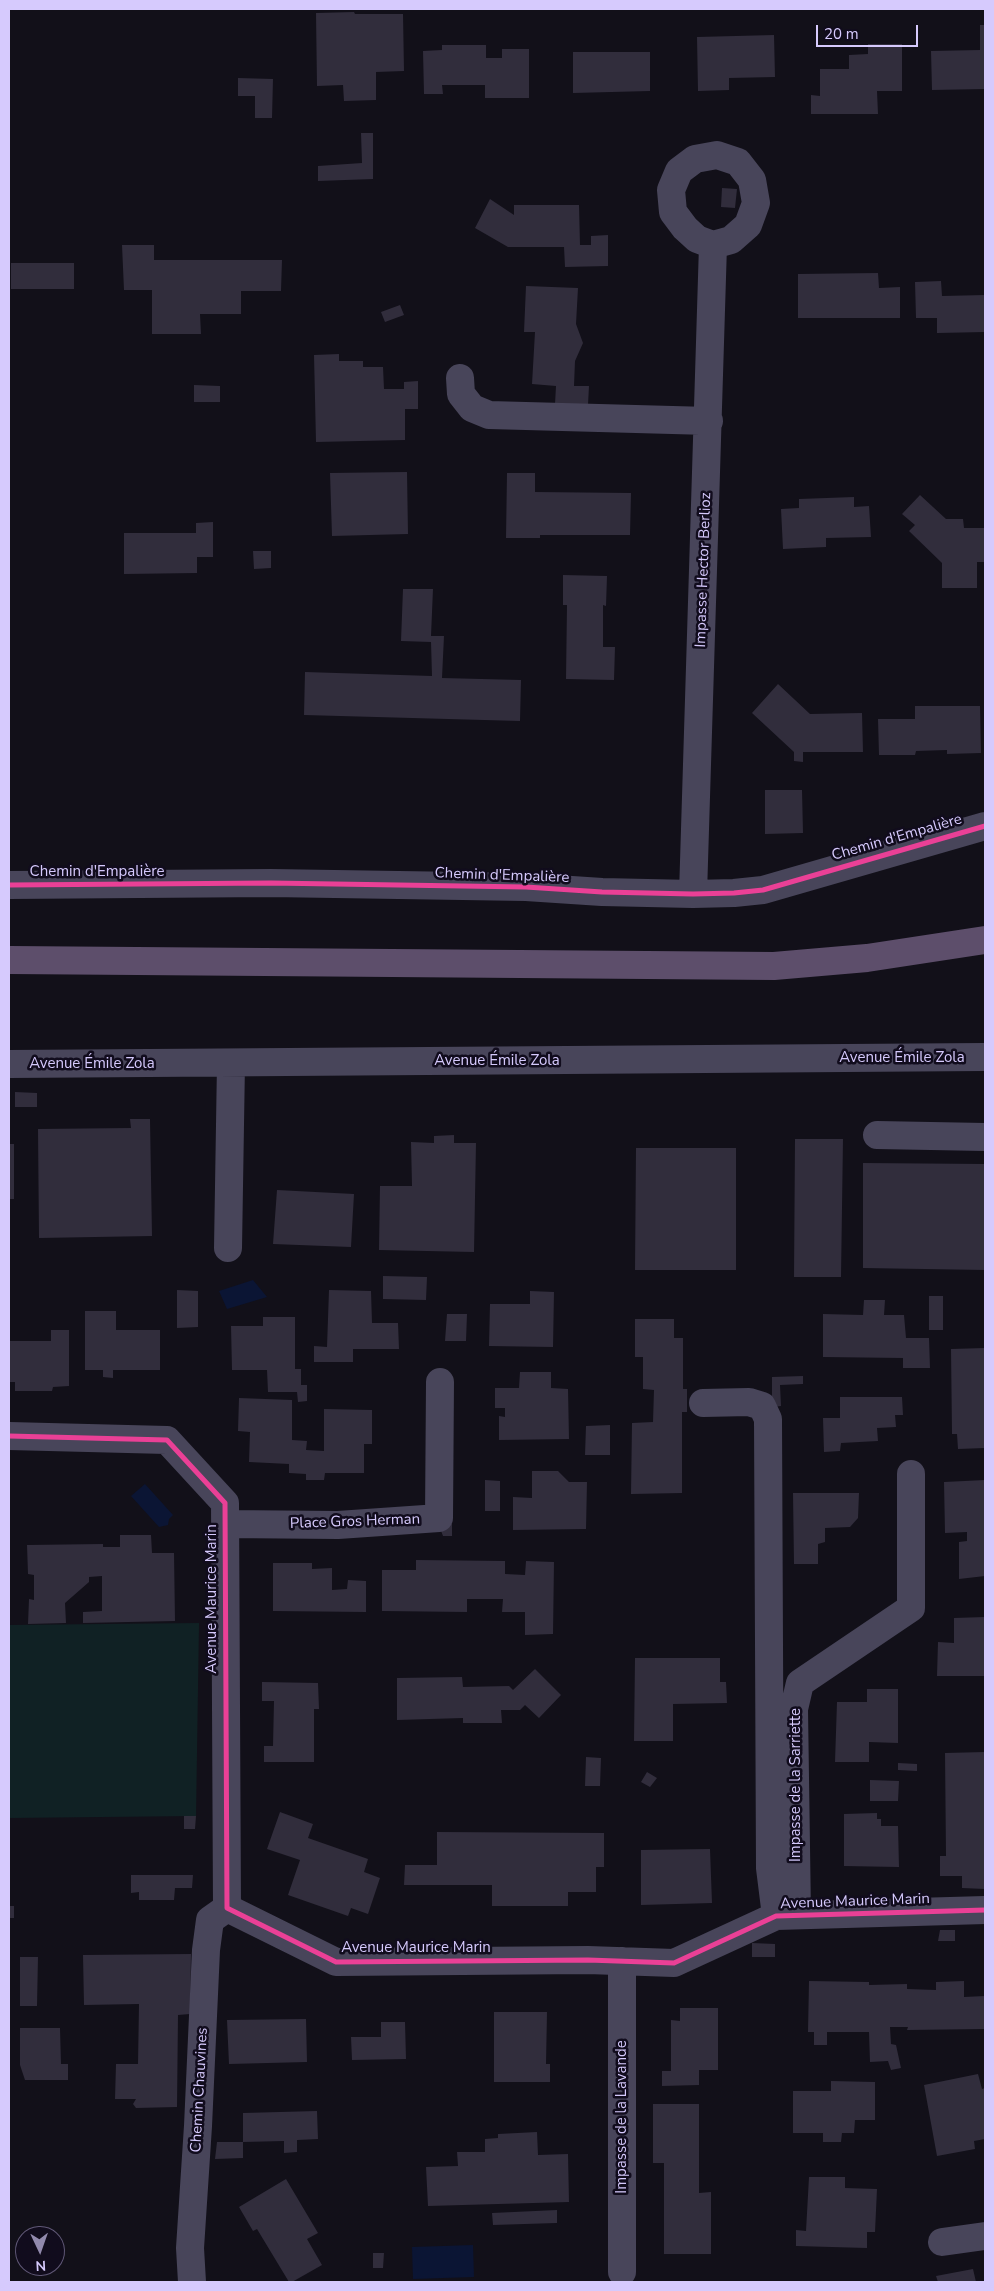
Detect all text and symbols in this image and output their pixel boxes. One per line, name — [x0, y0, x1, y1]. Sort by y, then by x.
scale bar — [819, 15, 922, 47]
text: 20 m — [824, 24, 859, 44]
street label: Impasse Hector Berlioz — [692, 492, 716, 648]
street label: Chemin d'Empalière — [830, 811, 964, 865]
street label: Chemin d'Empalière — [30, 863, 164, 881]
street label: Chemin d'Empalière — [434, 865, 570, 887]
street label: Avenue Émile Zola — [839, 1049, 965, 1067]
street label: Avenue Émile Zola — [434, 1052, 560, 1070]
street label: Avenue Émile Zola — [29, 1055, 155, 1073]
street label: Place Gros Herman — [290, 1511, 420, 1533]
street label: Avenue Maurice Marin — [203, 1524, 221, 1674]
street label: Impasse de la Sarriette — [787, 1708, 805, 1862]
street label: Avenue Maurice Marin — [780, 1890, 930, 1914]
street label: Avenue Maurice Marin — [341, 1939, 491, 1957]
street label: Chemin Chauvines — [188, 2027, 212, 2153]
street label: Impasse de la Lavande — [613, 2040, 631, 2194]
north arrow — [15, 2226, 65, 2276]
text: N — [35, 2256, 46, 2275]

